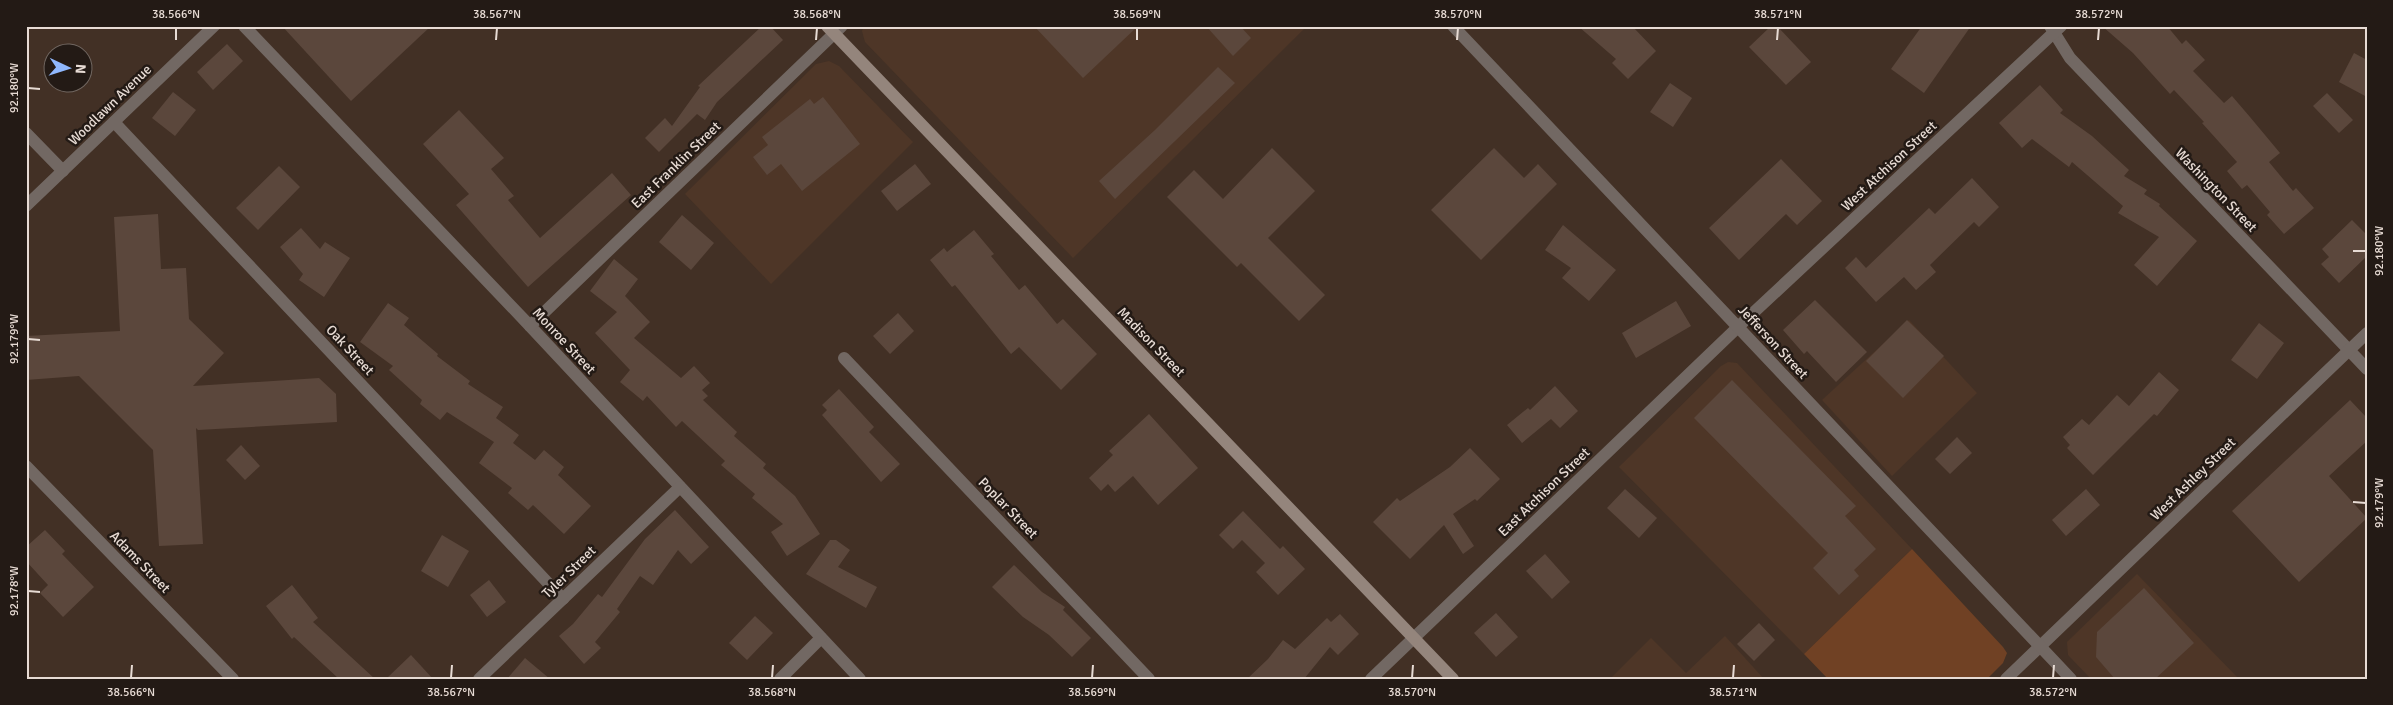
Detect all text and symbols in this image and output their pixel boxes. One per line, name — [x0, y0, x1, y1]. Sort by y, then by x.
text: 38.566°N — [152, 7, 200, 22]
text: 38.567°N — [473, 7, 521, 22]
text: 38.568°N — [793, 7, 841, 22]
text: 38.569°N — [1113, 7, 1161, 22]
text: 38.570°N — [1434, 7, 1482, 22]
text: 38.571°N — [1754, 7, 1802, 22]
text: 38.572°N — [2075, 7, 2123, 22]
north arrow — [42, 42, 92, 92]
street label: Woodlawn Avenue — [65, 61, 155, 149]
text: 92.180°W — [7, 63, 22, 113]
text: N — [72, 63, 89, 74]
street label: West Atchison Street — [1838, 117, 1940, 215]
street label: East Franklin Street — [628, 118, 724, 212]
street label: Washington Street — [2172, 144, 2260, 236]
text: 92.180°W — [2372, 226, 2387, 276]
street label: Jefferson Street — [1734, 302, 1812, 383]
street label: Monroe Street — [529, 304, 599, 378]
street label: Madison Street — [1114, 304, 1188, 380]
text: 92.179°W — [7, 314, 22, 364]
street label: Oak Street — [322, 321, 378, 379]
street label: West Ashley Street — [2147, 434, 2239, 524]
street label: East Atchison Street — [1495, 444, 1593, 540]
street label: Poplar Street — [975, 474, 1041, 542]
text: 92.179°W — [2372, 478, 2387, 528]
street label: Adams Street — [106, 527, 174, 597]
street label: Tyler Street — [539, 542, 599, 602]
text: 92.178°W — [7, 566, 22, 616]
text: 38.566°N — [107, 685, 155, 700]
text: 38.567°N — [427, 685, 475, 700]
text: 38.568°N — [748, 685, 796, 700]
text: 38.569°N — [1068, 685, 1116, 700]
text: 38.570°N — [1388, 685, 1436, 700]
text: 38.571°N — [1709, 685, 1757, 700]
text: 38.572°N — [2029, 685, 2077, 700]

